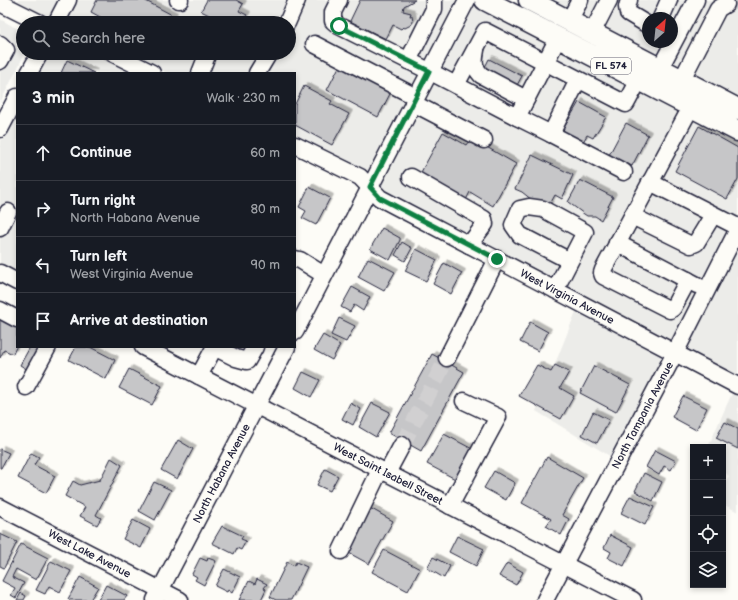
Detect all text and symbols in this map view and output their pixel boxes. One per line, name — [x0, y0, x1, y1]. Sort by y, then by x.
north arrow — [642, 12, 678, 48]
search box — [16, 16, 296, 60]
route start — [330, 17, 348, 35]
icon: search — [30, 27, 52, 49]
text: Search here — [62, 29, 145, 48]
road number: FL 574 — [591, 58, 631, 74]
text: 3 min — [32, 88, 75, 108]
text: Walk · 230 m — [206, 90, 280, 106]
icon: ahead — [32, 142, 54, 164]
text: Continue — [70, 143, 132, 162]
text: 60 m — [250, 145, 280, 161]
text: Turn right — [70, 191, 135, 210]
icon: right — [32, 198, 54, 220]
text: 80 m — [251, 201, 280, 217]
text: North Habana Avenue — [70, 210, 200, 226]
text: Turn left — [70, 247, 127, 266]
route end — [488, 250, 506, 268]
icon: left — [32, 254, 54, 276]
text: 90 m — [251, 257, 280, 273]
text: West Virginia Avenue — [70, 266, 193, 282]
street label: West Virginia Avenue — [518, 266, 617, 327]
icon: arrive — [32, 310, 54, 332]
text: Arrive at destination — [70, 311, 208, 330]
street label: North Tampania Avenue — [609, 359, 676, 471]
street label: North Habana Avenue — [190, 421, 253, 525]
street label: West Saint Isabell Street — [331, 440, 446, 508]
map controls — [690, 444, 726, 588]
button: + — [690, 444, 726, 480]
button: − — [690, 480, 726, 516]
button: locate — [690, 516, 726, 552]
street label: West Lake Avenue — [46, 527, 134, 580]
button: layers — [690, 552, 726, 588]

